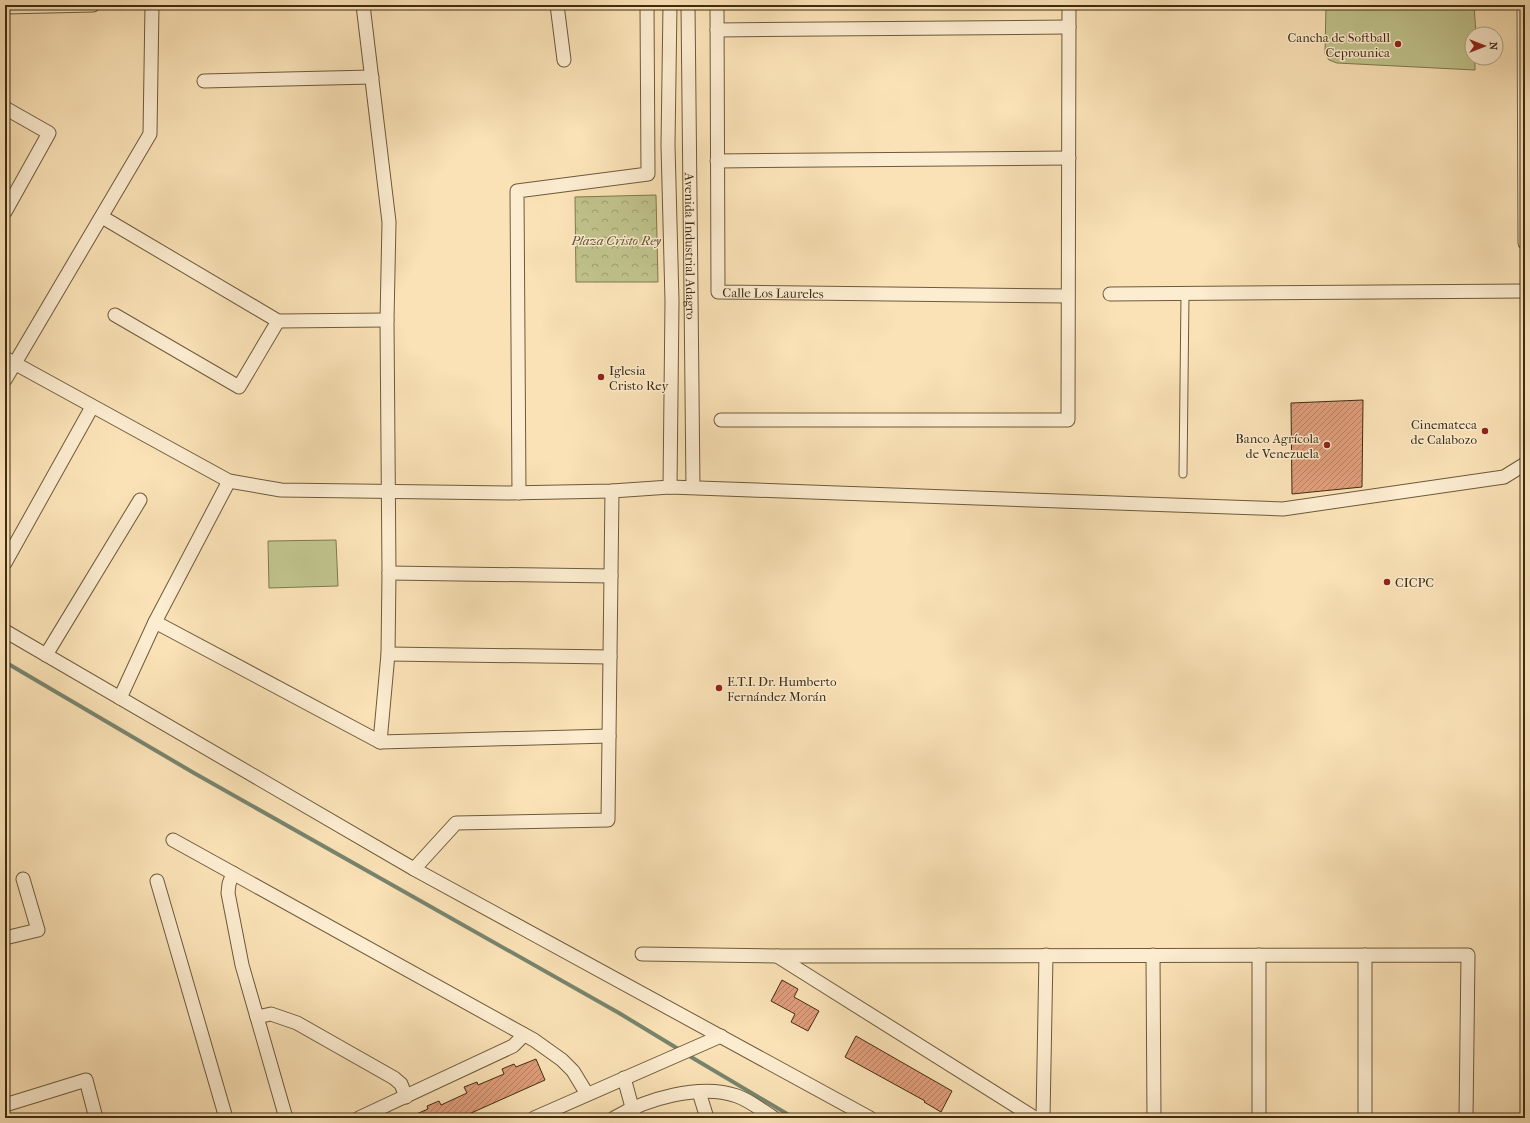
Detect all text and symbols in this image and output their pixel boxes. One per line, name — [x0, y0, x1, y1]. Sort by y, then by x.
north arrow — [1464, 26, 1504, 66]
place label: Cancha de Softball Ceprounica — [1288, 30, 1391, 60]
marker: Cancha de Softball Ceprounica — [1393, 39, 1403, 49]
text: N — [1487, 42, 1500, 51]
street label: Avenida Industrial Adagro — [682, 171, 699, 320]
park label: Plaza Cristo Rey — [570, 233, 662, 248]
street label: Calle Los Laureles — [722, 285, 824, 301]
place label: Iglesia Cristo Rey — [609, 363, 669, 393]
marker: Iglesia Cristo Rey — [596, 372, 606, 382]
place label: Cinemateca de Calabozo — [1411, 417, 1478, 447]
marker: Cinemateca de Calabozo — [1480, 426, 1490, 436]
place label: Banco Agrícola de Venezuela — [1235, 431, 1320, 461]
marker: Banco Agrícola de Venezuela — [1322, 440, 1332, 450]
place label: CICPC — [1395, 575, 1434, 590]
marker: CICPC — [1382, 577, 1392, 587]
place label: E.T.I. Dr. Humberto Fernández Morán — [727, 674, 837, 704]
marker: E.T.I. Dr. Humberto Fernández Morán — [714, 683, 724, 693]

